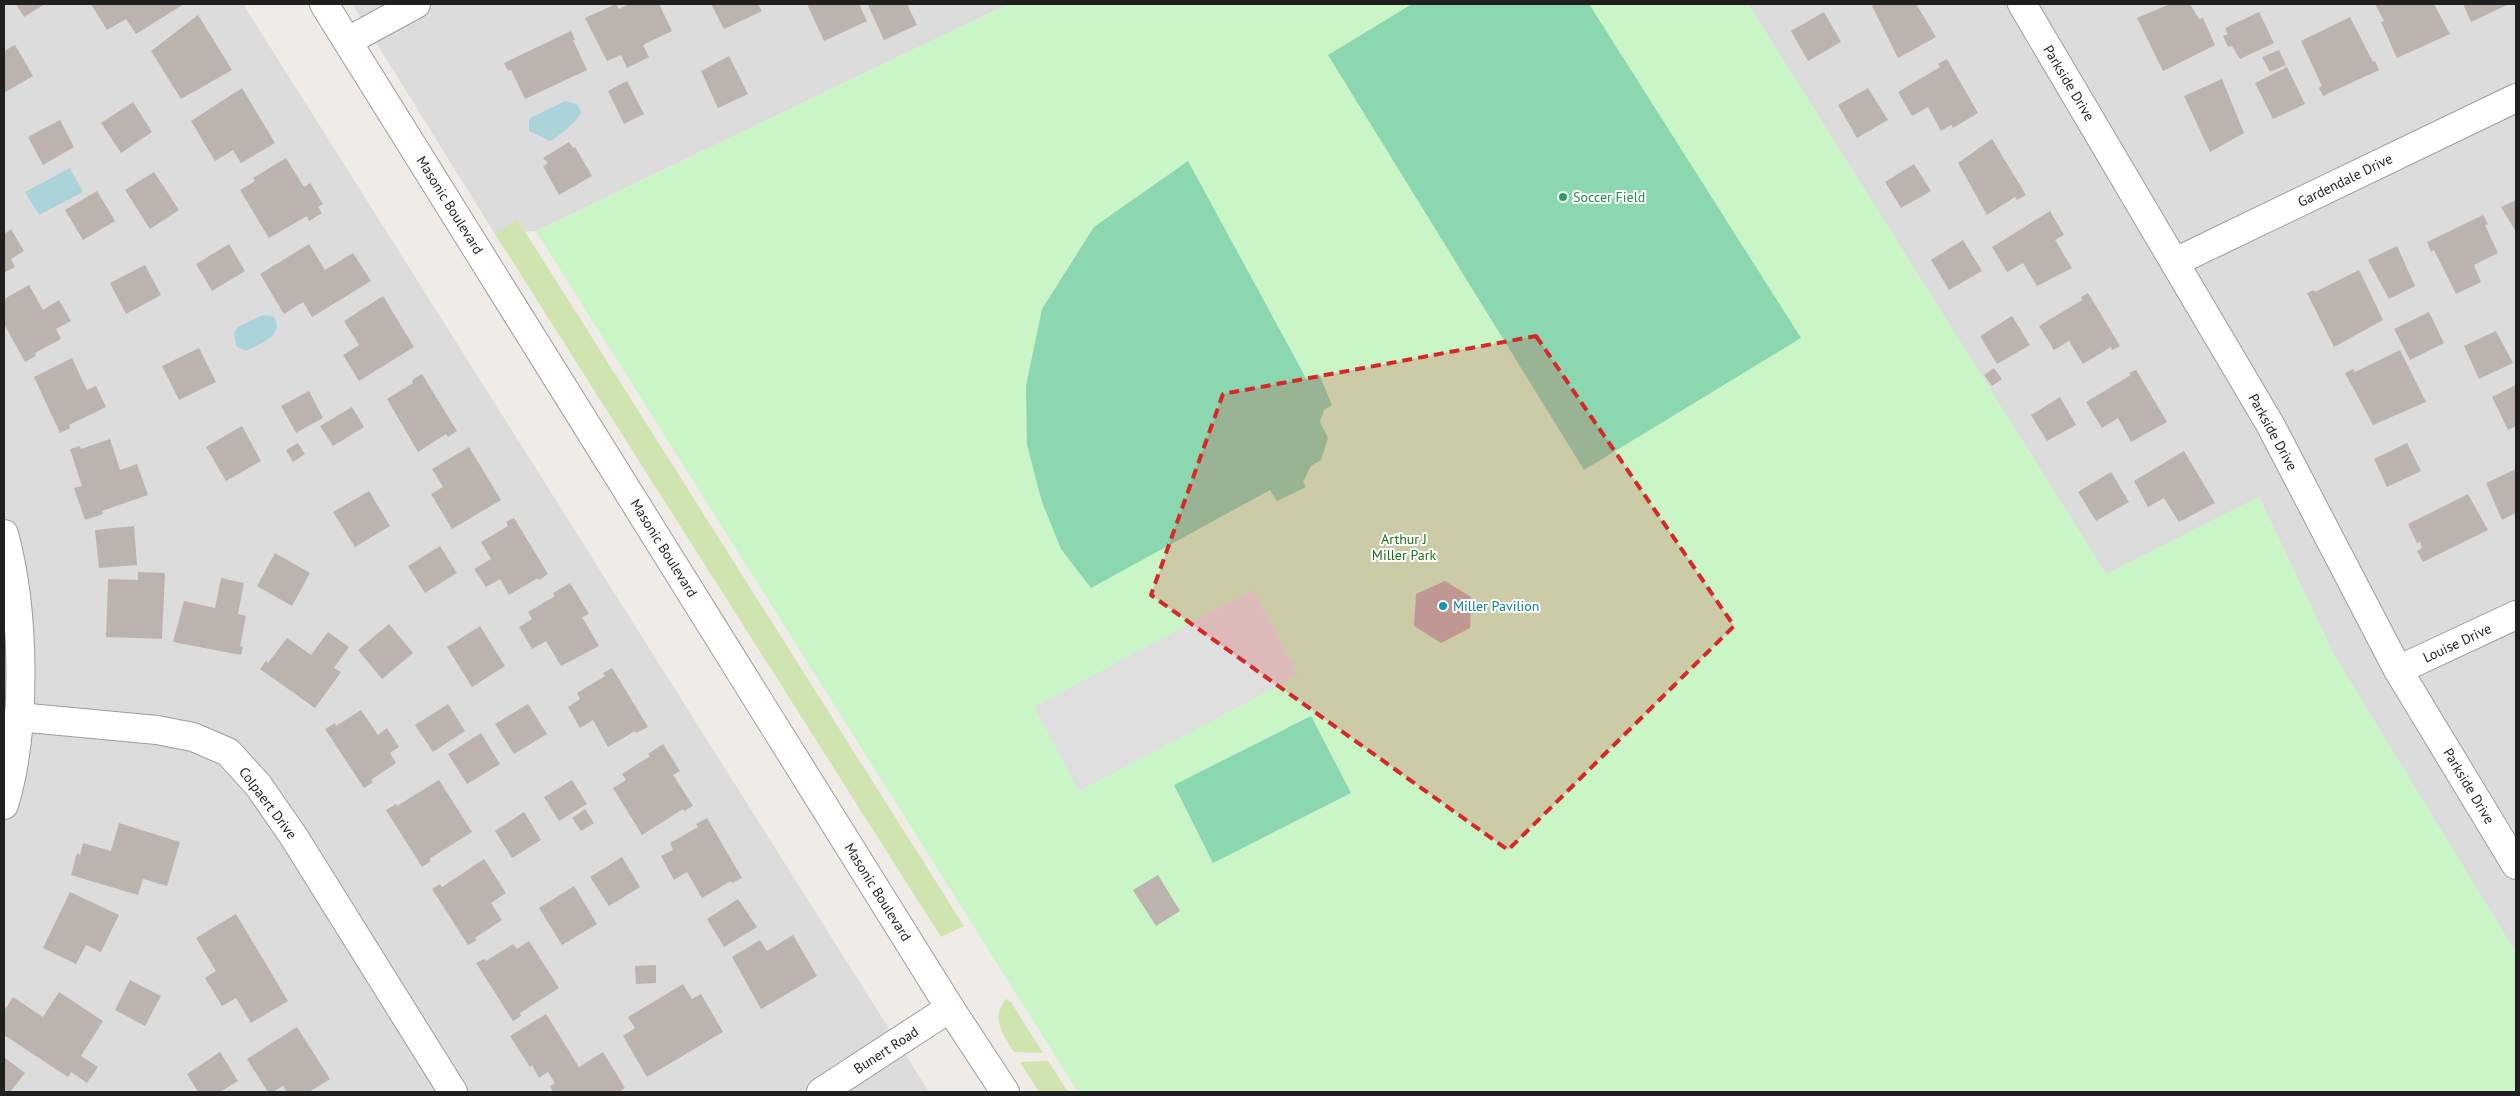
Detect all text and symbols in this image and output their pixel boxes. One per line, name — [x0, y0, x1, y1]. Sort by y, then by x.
street label: Parkside Drive — [2039, 42, 2099, 124]
street label: Gardendale Drive — [2295, 149, 2395, 211]
street label: Masonic Boulevard — [413, 152, 487, 258]
place label: Soccer Field — [1573, 188, 1645, 206]
marker: Soccer Field — [1557, 191, 1569, 203]
street label: Parkside Drive — [2244, 390, 2302, 474]
street label: Masonic Boulevard — [627, 495, 701, 601]
park label: Arthur J Miller Park — [1372, 530, 1436, 564]
place label: Miller Pavilion — [1453, 597, 1539, 615]
marker: Miller Pavilion — [1437, 600, 1449, 612]
street label: Louise Drive — [2420, 619, 2494, 667]
street label: Parkside Drive — [2439, 745, 2499, 827]
street label: Colpaert Drive — [235, 763, 301, 843]
street label: Masonic Boulevard — [841, 839, 915, 945]
street label: Bunert Road — [850, 1022, 922, 1078]

